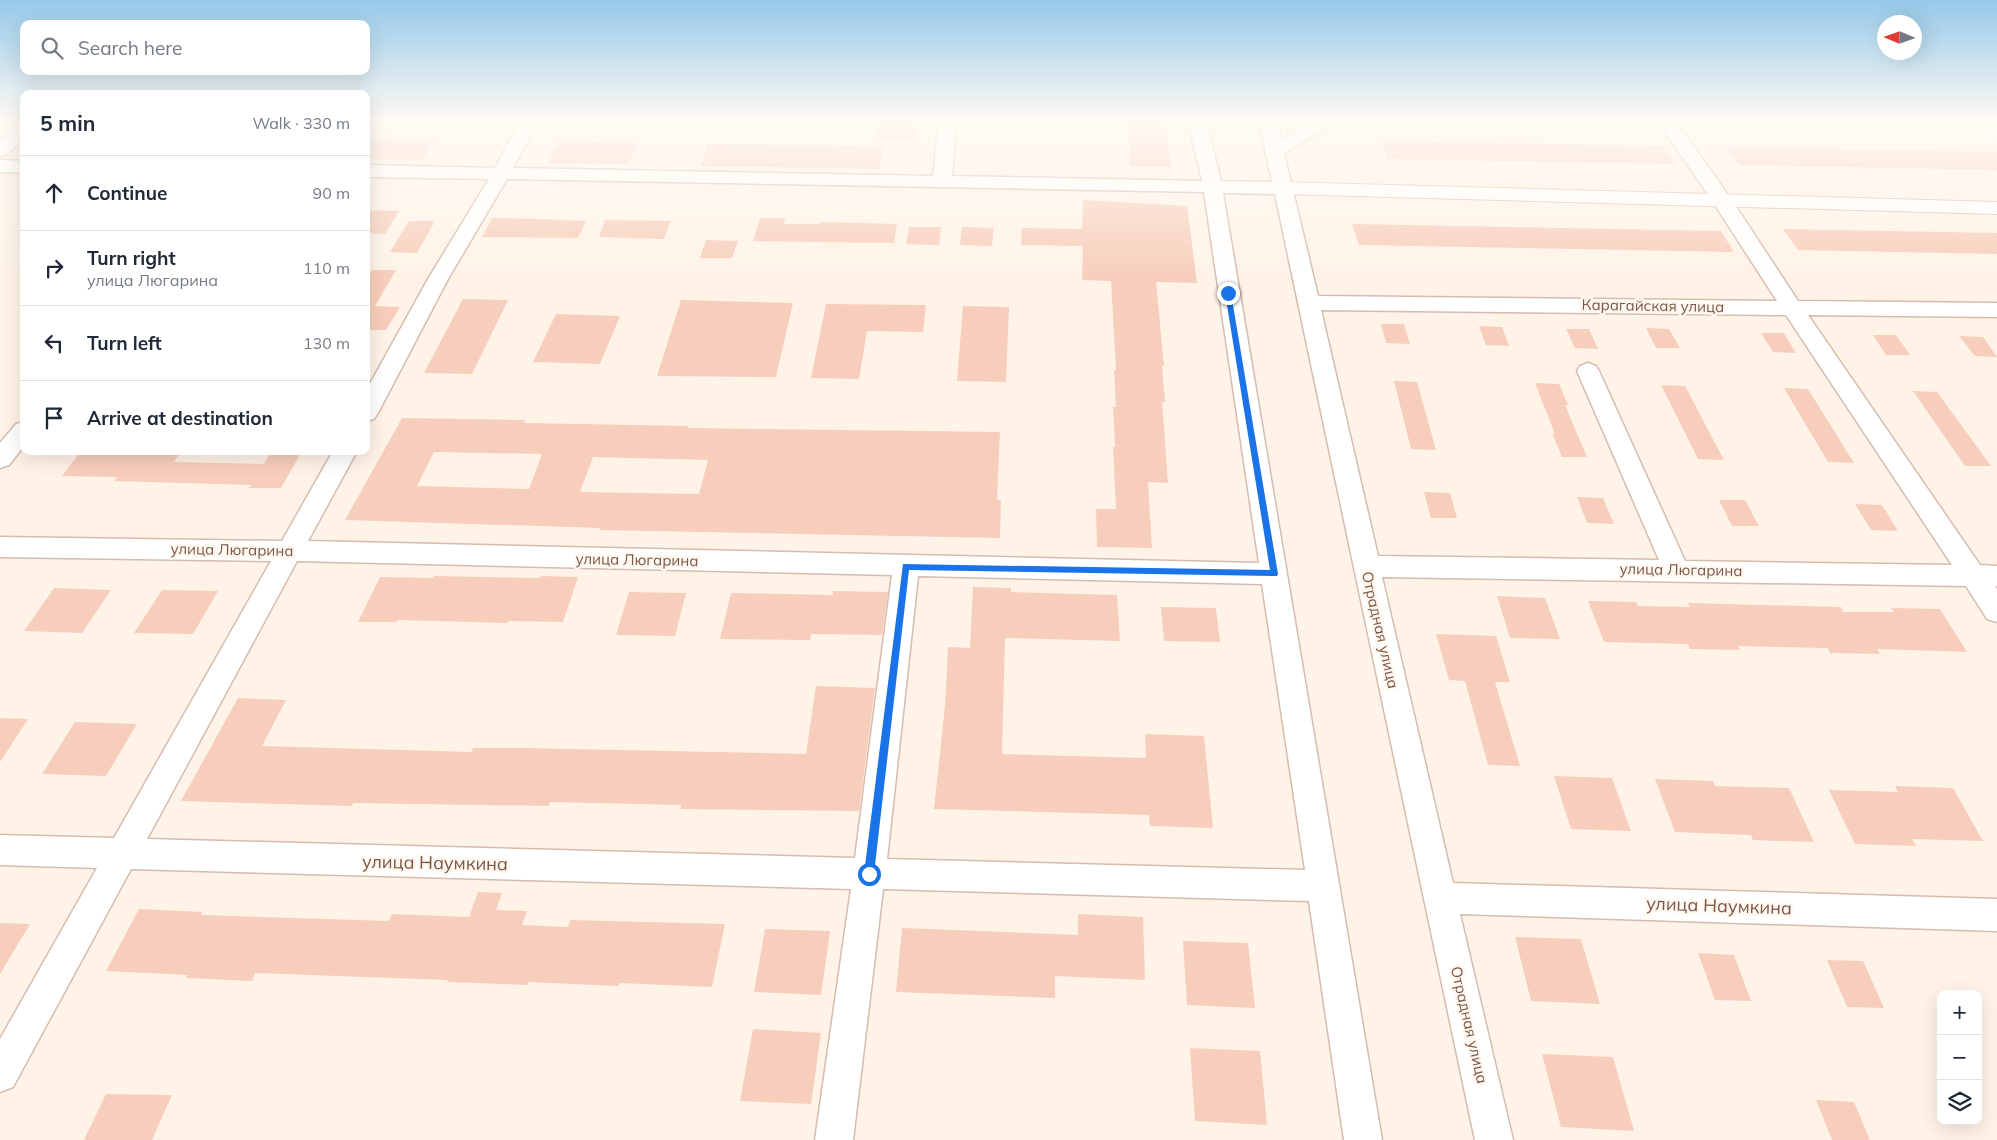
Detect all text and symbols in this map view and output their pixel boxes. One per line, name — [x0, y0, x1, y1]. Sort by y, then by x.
north arrow — [1877, 15, 1922, 60]
search box — [20, 20, 370, 75]
icon: search — [38, 34, 66, 62]
text: Search here — [78, 36, 182, 60]
text: 5 min — [40, 110, 95, 136]
text: Walk · 330 m — [252, 113, 350, 133]
icon: ahead — [40, 179, 68, 207]
text: Continue — [87, 181, 167, 205]
text: 90 m — [313, 183, 350, 203]
text: Turn right — [87, 246, 176, 270]
icon: right — [40, 254, 68, 282]
text: 110 m — [303, 258, 350, 278]
text: улица Люгарина — [87, 270, 218, 290]
route end — [1217, 282, 1240, 305]
street label: Карагайская улица — [1581, 295, 1725, 316]
icon: left — [40, 329, 68, 357]
text: Turn left — [87, 331, 162, 355]
text: 130 m — [303, 333, 350, 353]
icon: arrive — [40, 404, 68, 432]
text: Arrive at destination — [87, 406, 273, 430]
street label: улица Люгарина — [170, 539, 294, 560]
street label: улица Люгарина — [575, 549, 699, 570]
street label: улица Люгарина — [1619, 559, 1743, 580]
street label: Отрадная улица — [1358, 569, 1403, 690]
street label: улица Наумкина — [362, 850, 508, 875]
route start — [858, 863, 881, 886]
street label: улица Наумкина — [1646, 891, 1792, 920]
street label: Отрадная улица — [1447, 964, 1492, 1085]
map controls — [1937, 990, 1982, 1125]
button: + — [1937, 990, 1982, 1035]
button: − — [1937, 1035, 1982, 1080]
button: layers — [1937, 1080, 1982, 1125]

